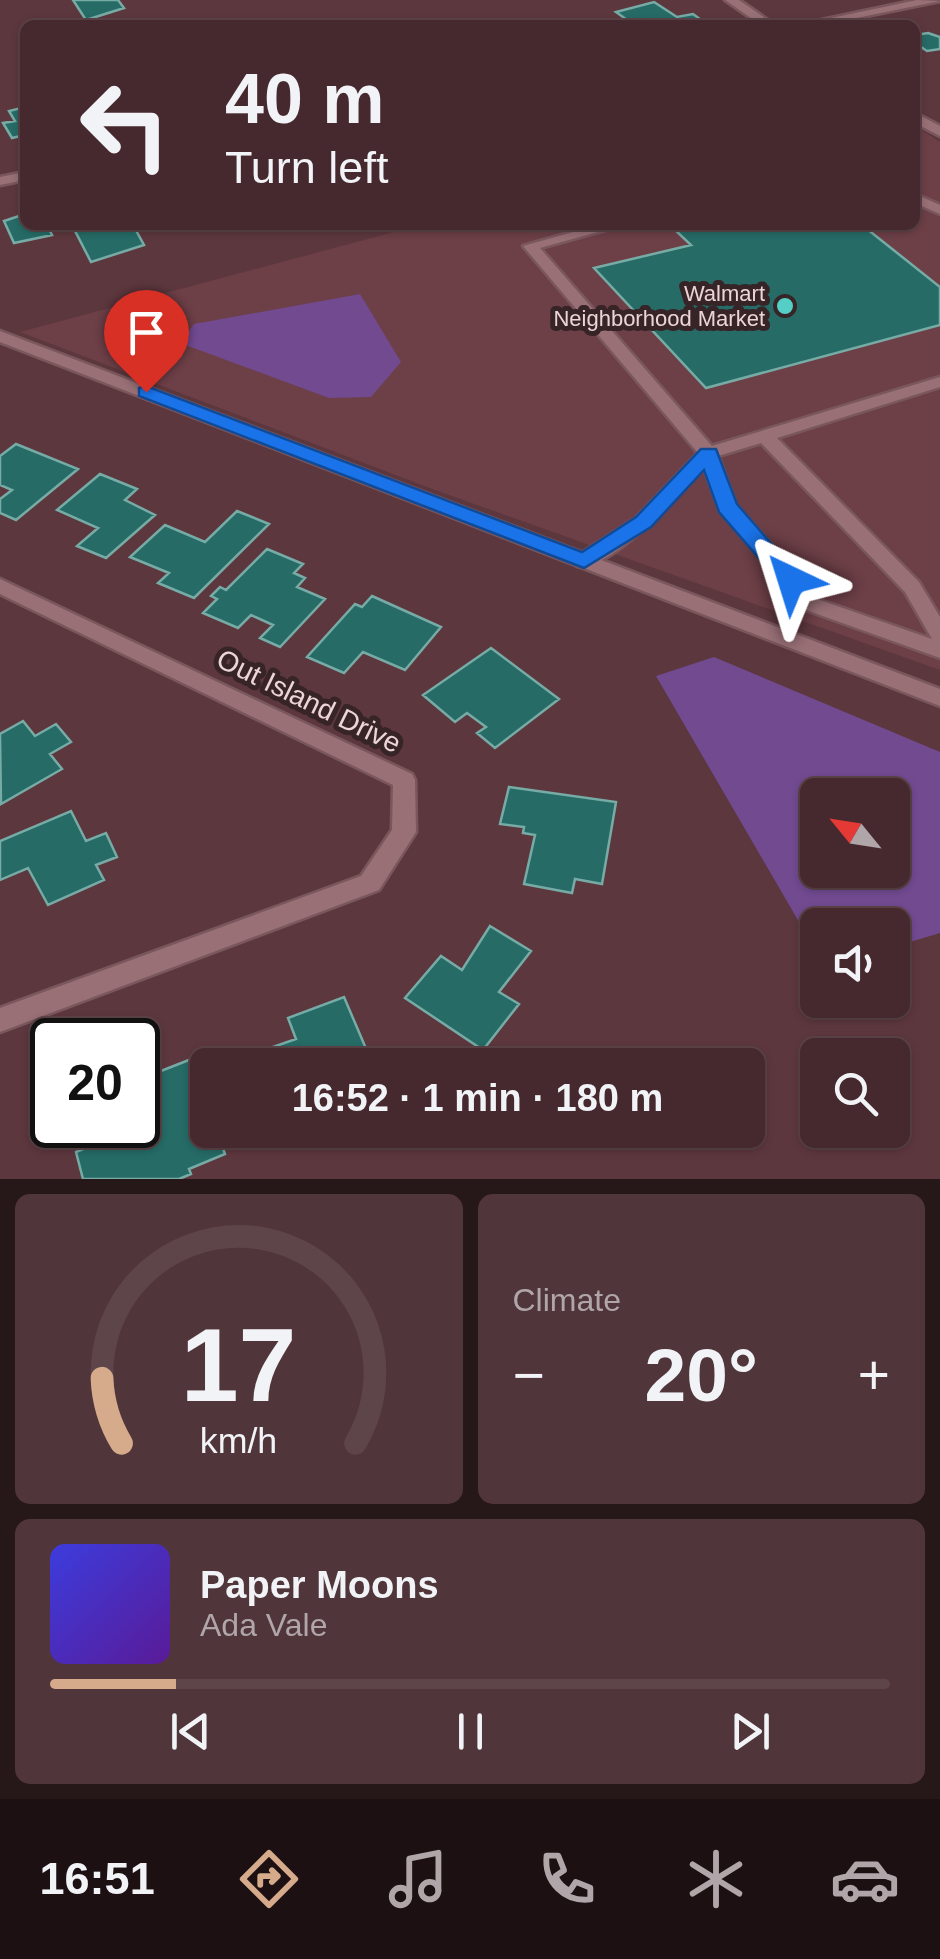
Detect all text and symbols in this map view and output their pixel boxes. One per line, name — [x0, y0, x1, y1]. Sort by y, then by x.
icon: left — [60, 60, 190, 190]
text: 40 m — [225, 60, 385, 138]
text: Turn left — [225, 142, 388, 193]
place label: Walmart Neighborhood Market — [553, 281, 765, 331]
pin — [104, 290, 189, 393]
marker: Walmart Neighborhood Market — [774, 295, 796, 317]
icon: arrive — [119, 305, 174, 360]
position arrow — [739, 528, 843, 632]
street label: Out Island Drive — [212, 643, 406, 759]
north arrow — [800, 778, 910, 888]
map controls — [800, 778, 910, 1148]
button: sound — [800, 908, 910, 1018]
speed limit sign: 20 — [30, 1018, 160, 1148]
button: search — [800, 1038, 910, 1148]
text: 16:52 · 1 min · 180 m — [292, 1077, 663, 1119]
text: Climate — [513, 1282, 621, 1318]
text: 17 — [181, 1307, 297, 1423]
text: 20° — [645, 1333, 758, 1417]
text: − — [513, 1344, 545, 1406]
text: + — [858, 1344, 890, 1406]
text: km/h — [200, 1421, 277, 1461]
text: Paper Moons — [200, 1564, 439, 1606]
text: Ada Vale — [200, 1607, 328, 1643]
icon: previous — [163, 1704, 218, 1759]
icon: pause — [443, 1704, 498, 1759]
icon: next — [723, 1704, 778, 1759]
icon: directions — [234, 1844, 304, 1914]
icon: music — [383, 1844, 453, 1914]
icon: phone — [532, 1844, 602, 1914]
icon: climate — [681, 1844, 751, 1914]
icon: car — [830, 1844, 900, 1914]
text: 16:51 — [40, 1853, 155, 1904]

